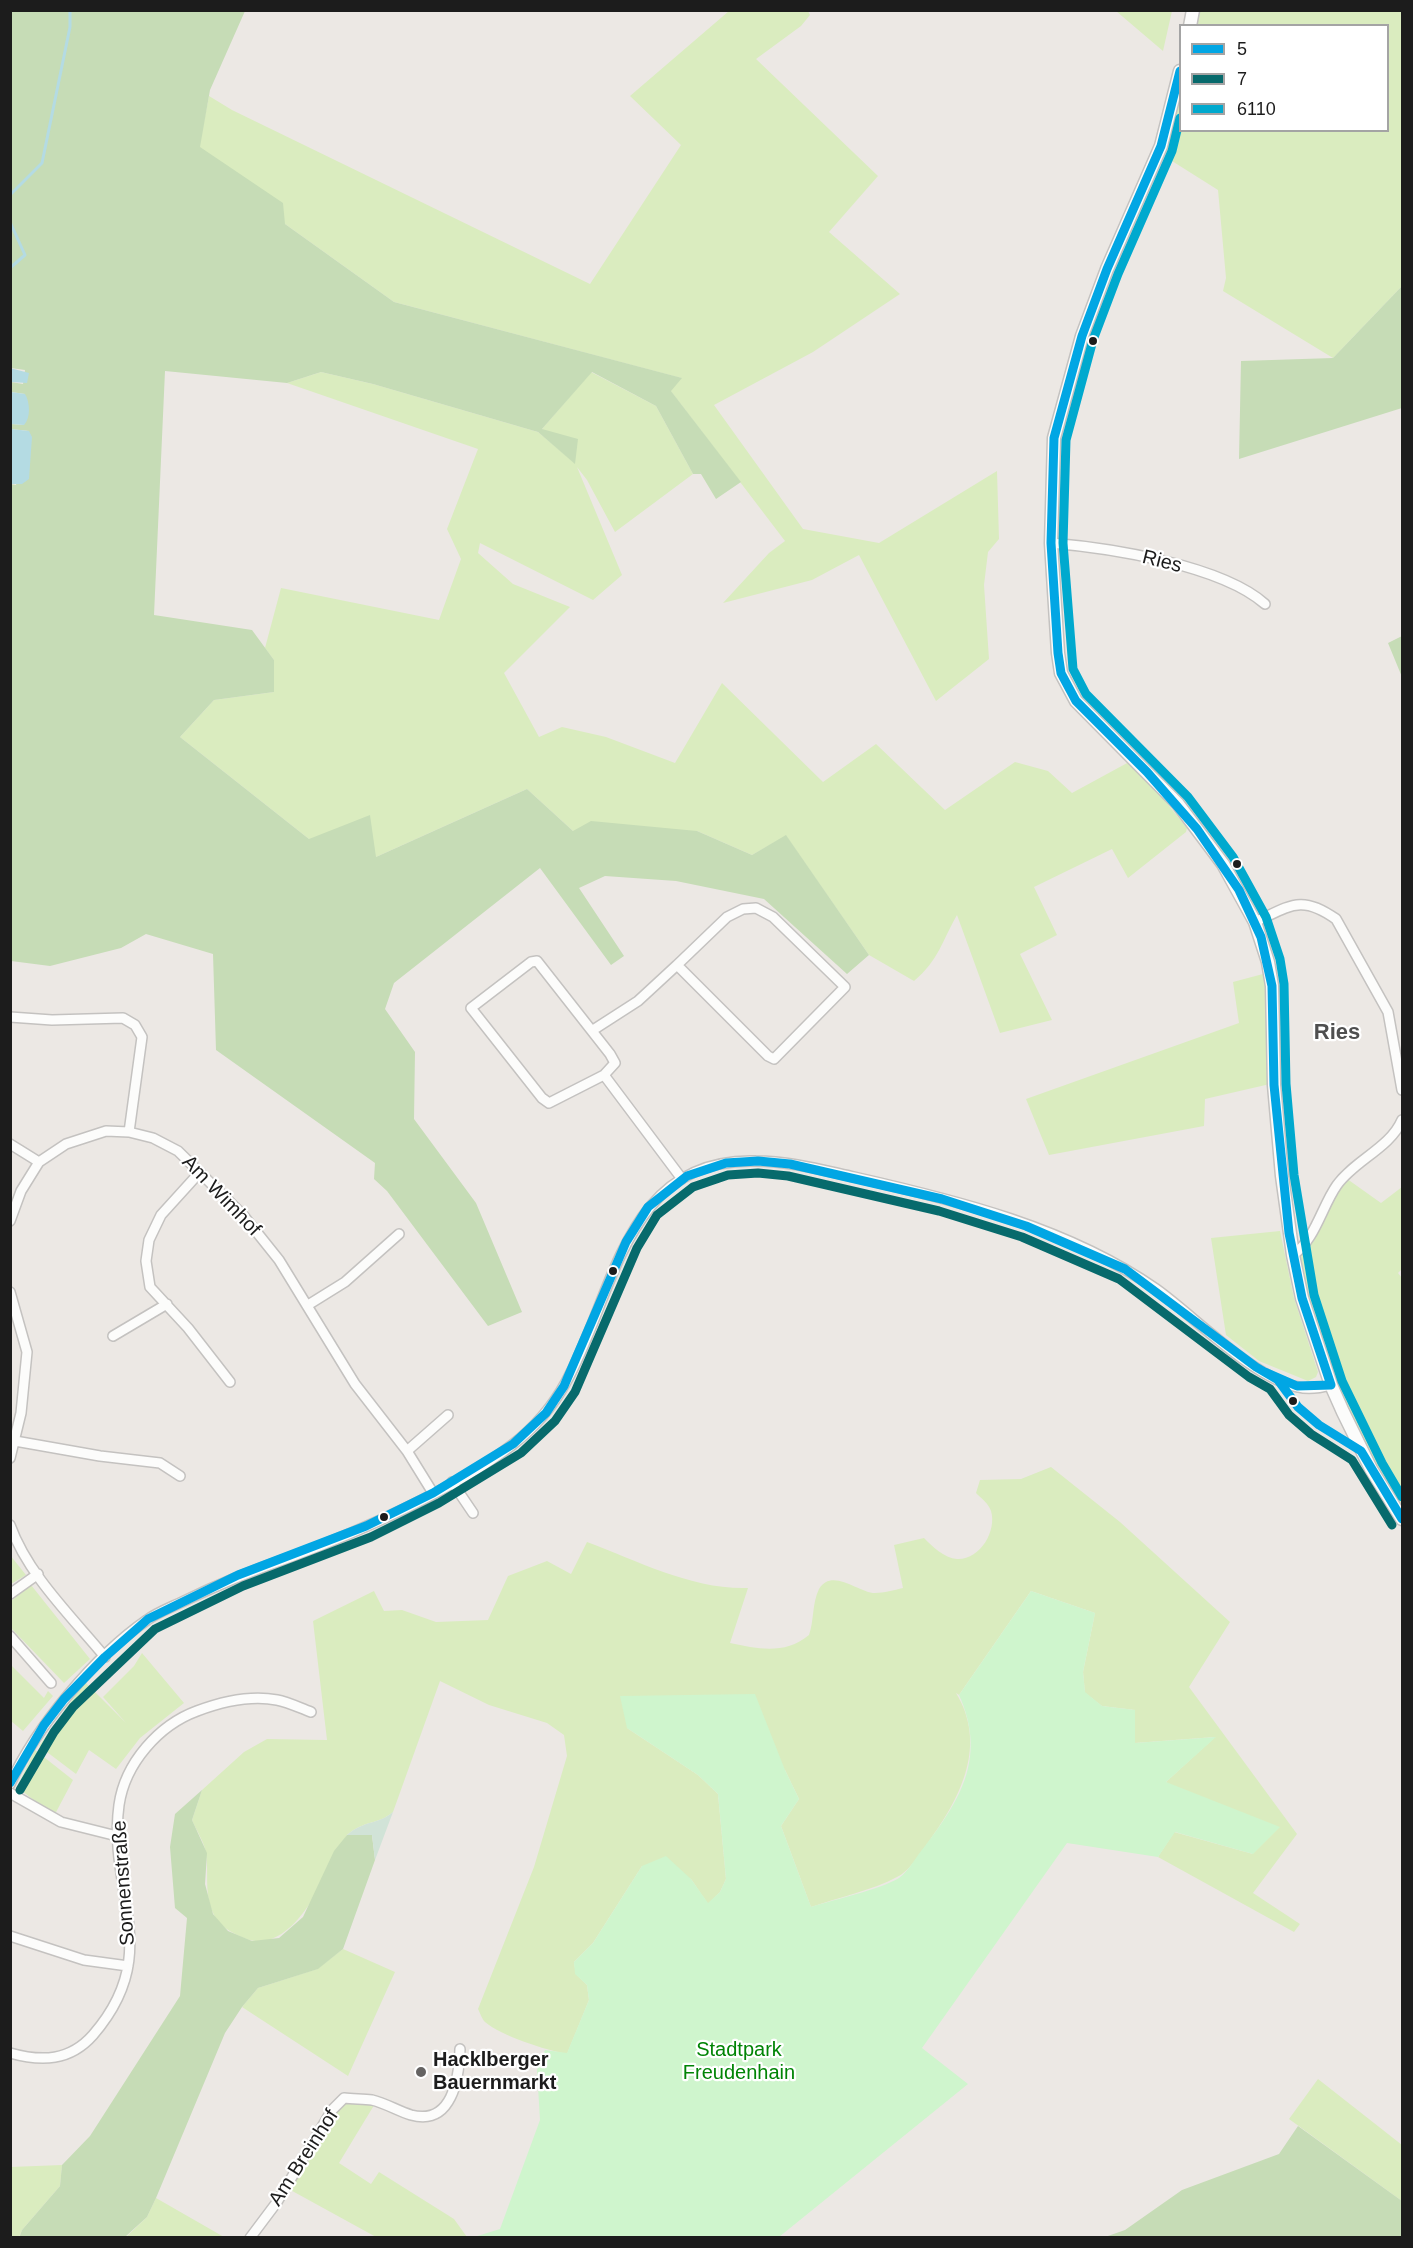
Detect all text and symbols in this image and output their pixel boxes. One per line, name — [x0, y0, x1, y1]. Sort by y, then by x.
legend — [1179, 24, 1389, 132]
text: 5 — [1237, 39, 1247, 59]
text: 7 — [1237, 69, 1247, 89]
text: 6110 — [1237, 99, 1276, 119]
unlabelled marker — [1087, 335, 1099, 347]
street label: Ries — [1140, 546, 1184, 578]
unlabelled marker — [1231, 858, 1243, 870]
district label: Ries — [1314, 1020, 1360, 1046]
street label: Am Wimhof — [176, 1150, 266, 1242]
unlabelled marker — [607, 1265, 619, 1277]
unlabelled marker — [1287, 1395, 1299, 1407]
unlabelled marker — [378, 1511, 390, 1523]
street label: Sonnenstraße — [108, 1819, 140, 1947]
park label: Stadtpark Freudenhain — [683, 2038, 795, 2085]
place label: Hacklberger Bauernmarkt — [433, 2048, 556, 2095]
marker: Hacklberger Bauernmarkt — [414, 2065, 428, 2079]
street label: Am Breinhof — [264, 2105, 344, 2211]

